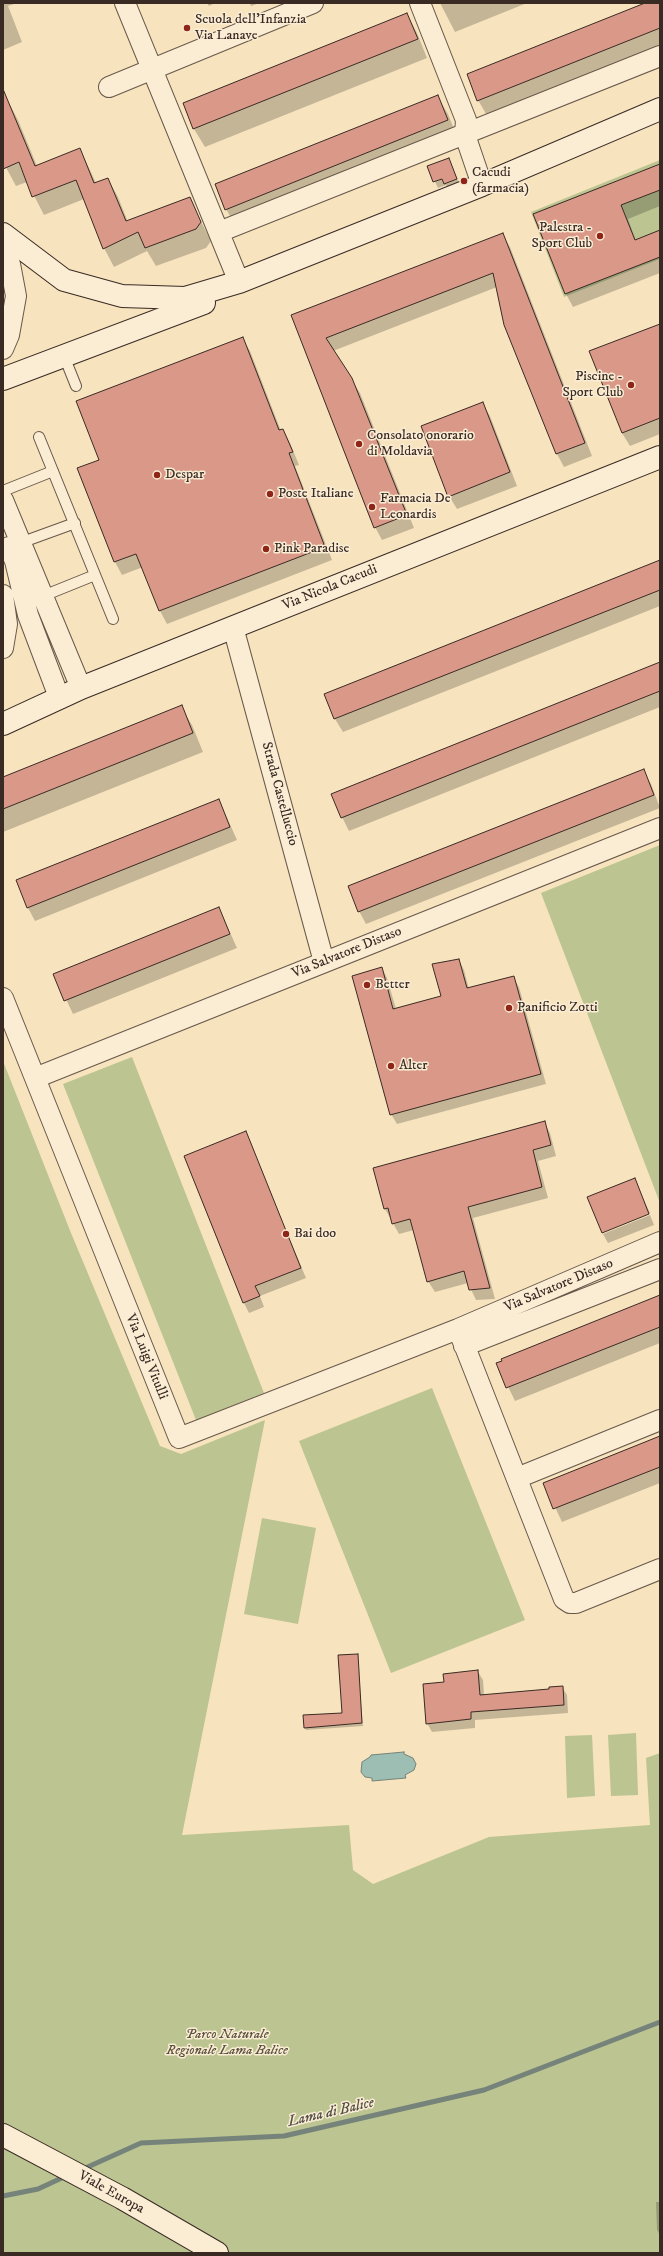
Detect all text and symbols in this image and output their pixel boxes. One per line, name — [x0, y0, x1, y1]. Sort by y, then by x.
place label: Scuola dell'Infanzia Via Lanave — [195, 12, 306, 44]
marker: Scuola dell'Infanzia Via Lanave — [182, 23, 192, 33]
place label: Cacudi (farmacia) — [472, 165, 529, 198]
marker: Cacudi (farmacia) — [459, 176, 469, 186]
place label: Palestra - Sport Club — [531, 220, 592, 252]
marker: Palestra - Sport Club — [595, 231, 605, 241]
place label: Piscine - Sport Club — [562, 369, 623, 402]
marker: Piscine - Sport Club — [626, 380, 636, 390]
place label: Consolato onorario di Moldavia — [367, 428, 474, 460]
marker: Consolato onorario di Moldavia — [354, 439, 364, 449]
place label: Despar — [165, 467, 204, 483]
marker: Despar — [152, 470, 162, 480]
place label: Poste Italiane — [278, 486, 353, 502]
marker: Poste Italiane — [265, 489, 275, 499]
place label: Farmacia De Leonardis — [380, 491, 451, 524]
marker: Farmacia De Leonardis — [367, 502, 377, 512]
place label: Pink Paradise — [274, 541, 349, 557]
marker: Pink Paradise — [261, 544, 271, 554]
street label: Via Nicola Cacudi — [280, 561, 380, 615]
street label: Strada Castelluccio — [257, 740, 301, 848]
street label: Via Salvatore Distaso — [290, 923, 404, 983]
place label: Better — [375, 977, 410, 993]
marker: Better — [362, 980, 372, 990]
place label: Panificio Zotti — [517, 1000, 598, 1016]
marker: Panificio Zotti — [504, 1003, 514, 1013]
place label: Alter — [399, 1058, 428, 1074]
marker: Alter — [386, 1061, 396, 1071]
place label: Bai doo — [294, 1226, 336, 1242]
marker: Bai doo — [281, 1229, 291, 1239]
street label: Via Salvatore Distaso — [502, 1255, 616, 1317]
street label: Via Luigi Vitulli — [121, 1312, 171, 1402]
park label: Parco Naturale Regionale Lama Balice — [166, 2027, 288, 2060]
water label: Lama di Balice — [286, 2094, 376, 2132]
street label: Viale Europa — [75, 2168, 147, 2218]

